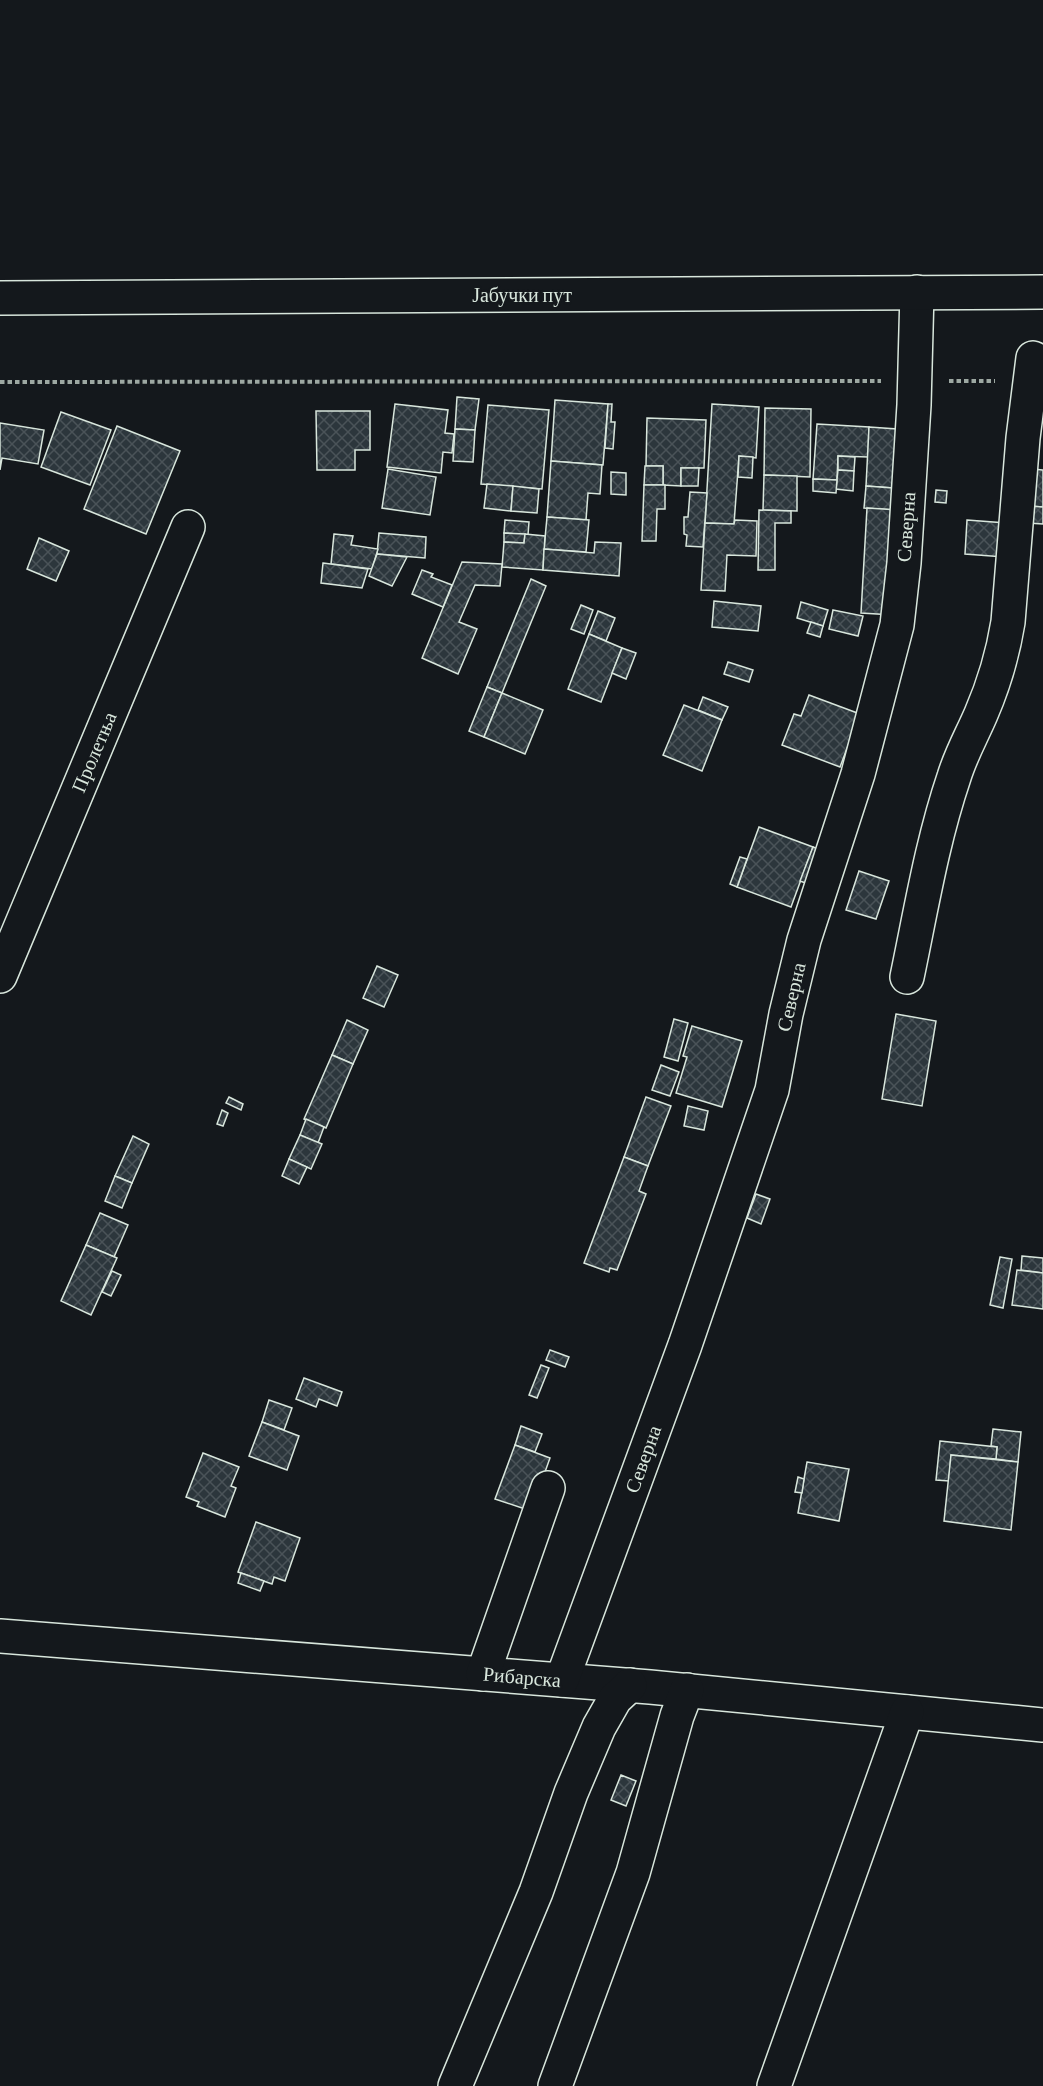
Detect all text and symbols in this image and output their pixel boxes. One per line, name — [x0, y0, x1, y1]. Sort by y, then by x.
street label: Јабучки пут — [472, 284, 572, 307]
street label: Северна — [893, 491, 920, 563]
street label: Пролетња — [67, 708, 122, 796]
street label: Северна — [772, 960, 811, 1034]
street label: Северна — [621, 1422, 666, 1496]
street label: Рибарска — [482, 1663, 562, 1692]

